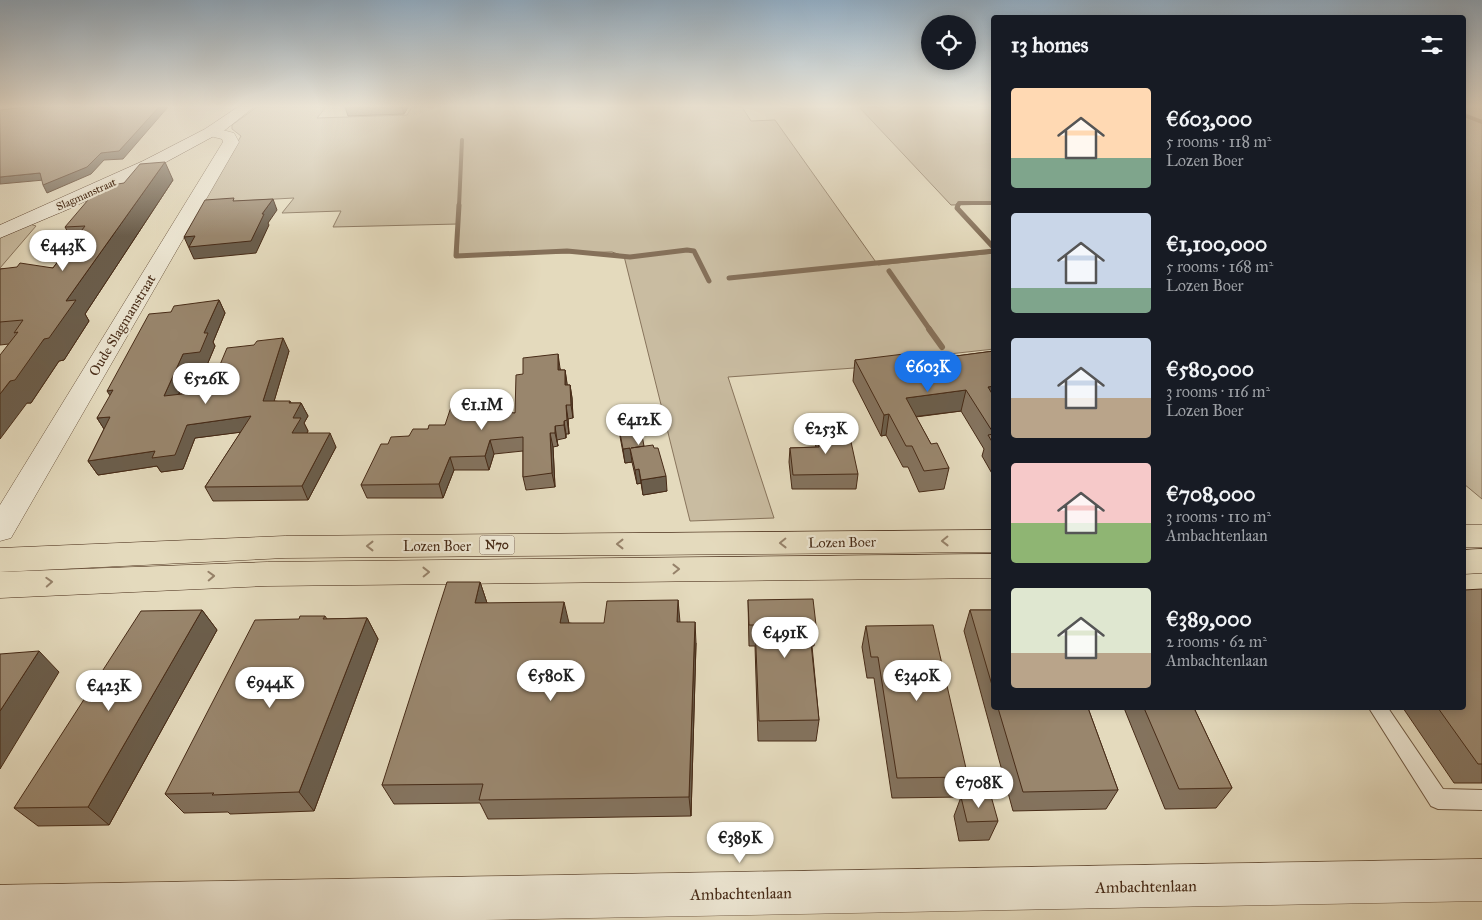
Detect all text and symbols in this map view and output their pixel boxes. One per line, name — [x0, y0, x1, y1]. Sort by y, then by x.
map controls — [921, 15, 976, 70]
button: locate — [921, 15, 976, 70]
icon: filters — [1418, 31, 1446, 59]
text: 13 homes — [1011, 32, 1088, 58]
text: €603,000 — [1166, 106, 1252, 132]
icon: home — [1051, 108, 1111, 168]
text: 5 rooms · 118 m² — [1166, 132, 1271, 151]
text: Lozen Boer — [1166, 151, 1244, 170]
street label: Slagmanstraat — [54, 175, 118, 213]
pin: €443K — [28, 230, 98, 272]
text: €1,100,000 — [1166, 231, 1267, 257]
icon: home — [1051, 233, 1111, 293]
text: €443K — [40, 236, 86, 255]
text: 5 rooms · 168 m² — [1166, 257, 1273, 276]
street label: Oude Slagmanstraat — [85, 271, 160, 379]
text: Lozen Boer — [1166, 276, 1244, 295]
pin: €603K — [893, 350, 963, 393]
text: €580,000 — [1166, 356, 1254, 382]
text: €603K — [906, 357, 950, 376]
icon: home — [1051, 358, 1111, 418]
pin: €526K — [171, 362, 241, 405]
text: €526K — [184, 369, 228, 388]
text: 3 rooms · 116 m² — [1166, 382, 1270, 401]
pin: €1.1M — [447, 388, 517, 431]
text: €1.1M — [461, 395, 503, 414]
text: Lozen Boer — [1166, 401, 1244, 420]
pin: €412K — [604, 404, 674, 446]
text: €412K — [617, 410, 661, 429]
pin: €253K — [791, 412, 861, 455]
text: €253K — [805, 419, 847, 438]
text: €708,000 — [1166, 481, 1255, 507]
icon: home — [1051, 483, 1111, 543]
text: 3 rooms · 110 m² — [1166, 507, 1271, 526]
text: Ambachtenlaan — [1166, 526, 1268, 545]
street label: Lozen Boer — [808, 533, 877, 552]
road number: N70 — [480, 536, 514, 554]
one-way arrow — [941, 536, 948, 546]
street label: Lozen Boer — [403, 538, 472, 555]
one-way arrow — [778, 538, 786, 548]
one-way arrow — [616, 539, 624, 549]
one-way arrow — [366, 541, 374, 551]
one-way arrow — [672, 564, 680, 574]
one-way arrow — [422, 567, 430, 577]
one-way arrow — [207, 570, 215, 581]
one-way arrow — [45, 577, 53, 588]
text: €389,000 — [1166, 606, 1252, 632]
icon: home — [1051, 608, 1111, 668]
pin: €491K — [750, 616, 820, 659]
text: €491K — [763, 623, 807, 642]
text: 2 rooms · 62 m² — [1166, 632, 1267, 651]
text: Ambachtenlaan — [1166, 651, 1268, 670]
pin: €580K — [516, 660, 586, 702]
pin: €340K — [882, 660, 952, 702]
pin: €944K — [235, 666, 305, 709]
text: €580K — [528, 666, 574, 685]
text: €340K — [894, 666, 940, 685]
pin: €423K — [74, 670, 144, 712]
text: €944K — [246, 673, 294, 692]
text: €423K — [87, 676, 131, 695]
pin: €708K — [944, 766, 1014, 809]
text: €708K — [955, 773, 1003, 792]
pin: €389K — [705, 822, 775, 864]
text: €389K — [718, 828, 762, 847]
street label: Ambachtenlaan — [1094, 876, 1197, 897]
street label: Ambachtenlaan — [689, 883, 792, 904]

